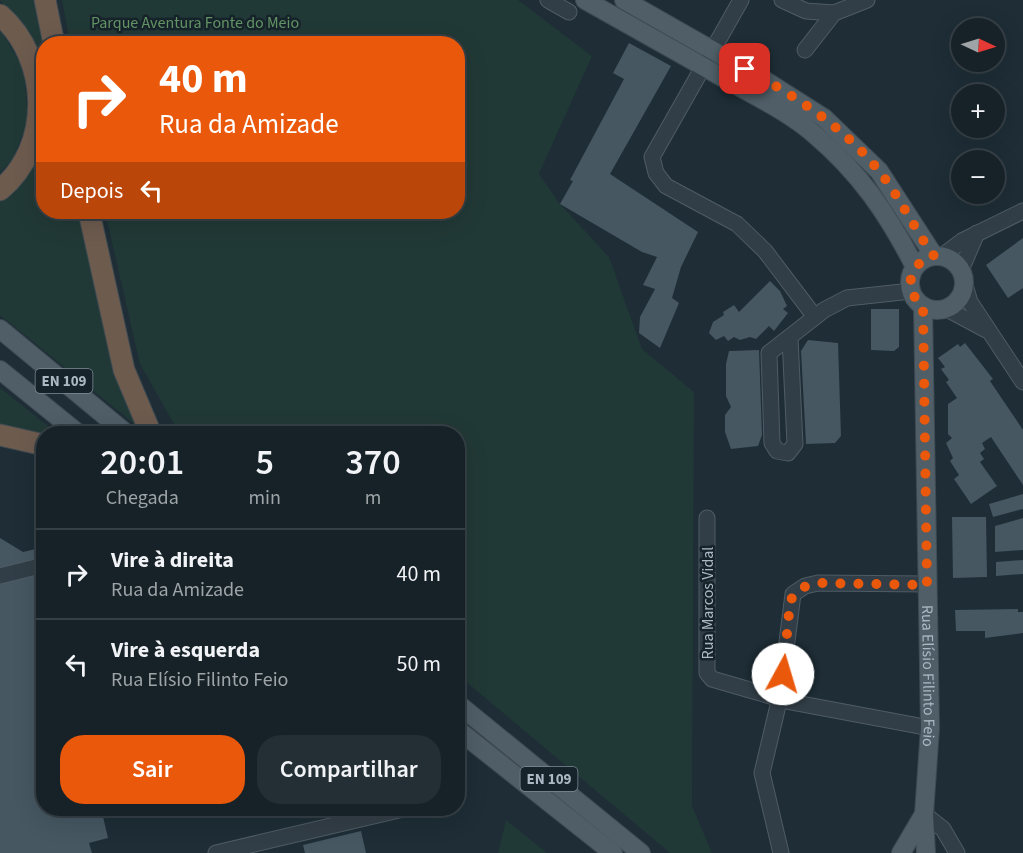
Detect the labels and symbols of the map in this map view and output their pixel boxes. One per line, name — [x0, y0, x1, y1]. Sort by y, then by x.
park label: Parque Aventura Fonte do Meio — [91, 12, 299, 34]
north arrow — [951, 18, 1005, 72]
pin — [719, 43, 770, 94]
road number: EN 109 — [36, 369, 92, 393]
street label: Rua Marcos Vidal — [697, 547, 719, 659]
street label: Rua Elísio Filinto Feio — [916, 605, 940, 748]
position arrow — [751, 642, 815, 706]
road number: EN 109 — [520, 767, 578, 791]

